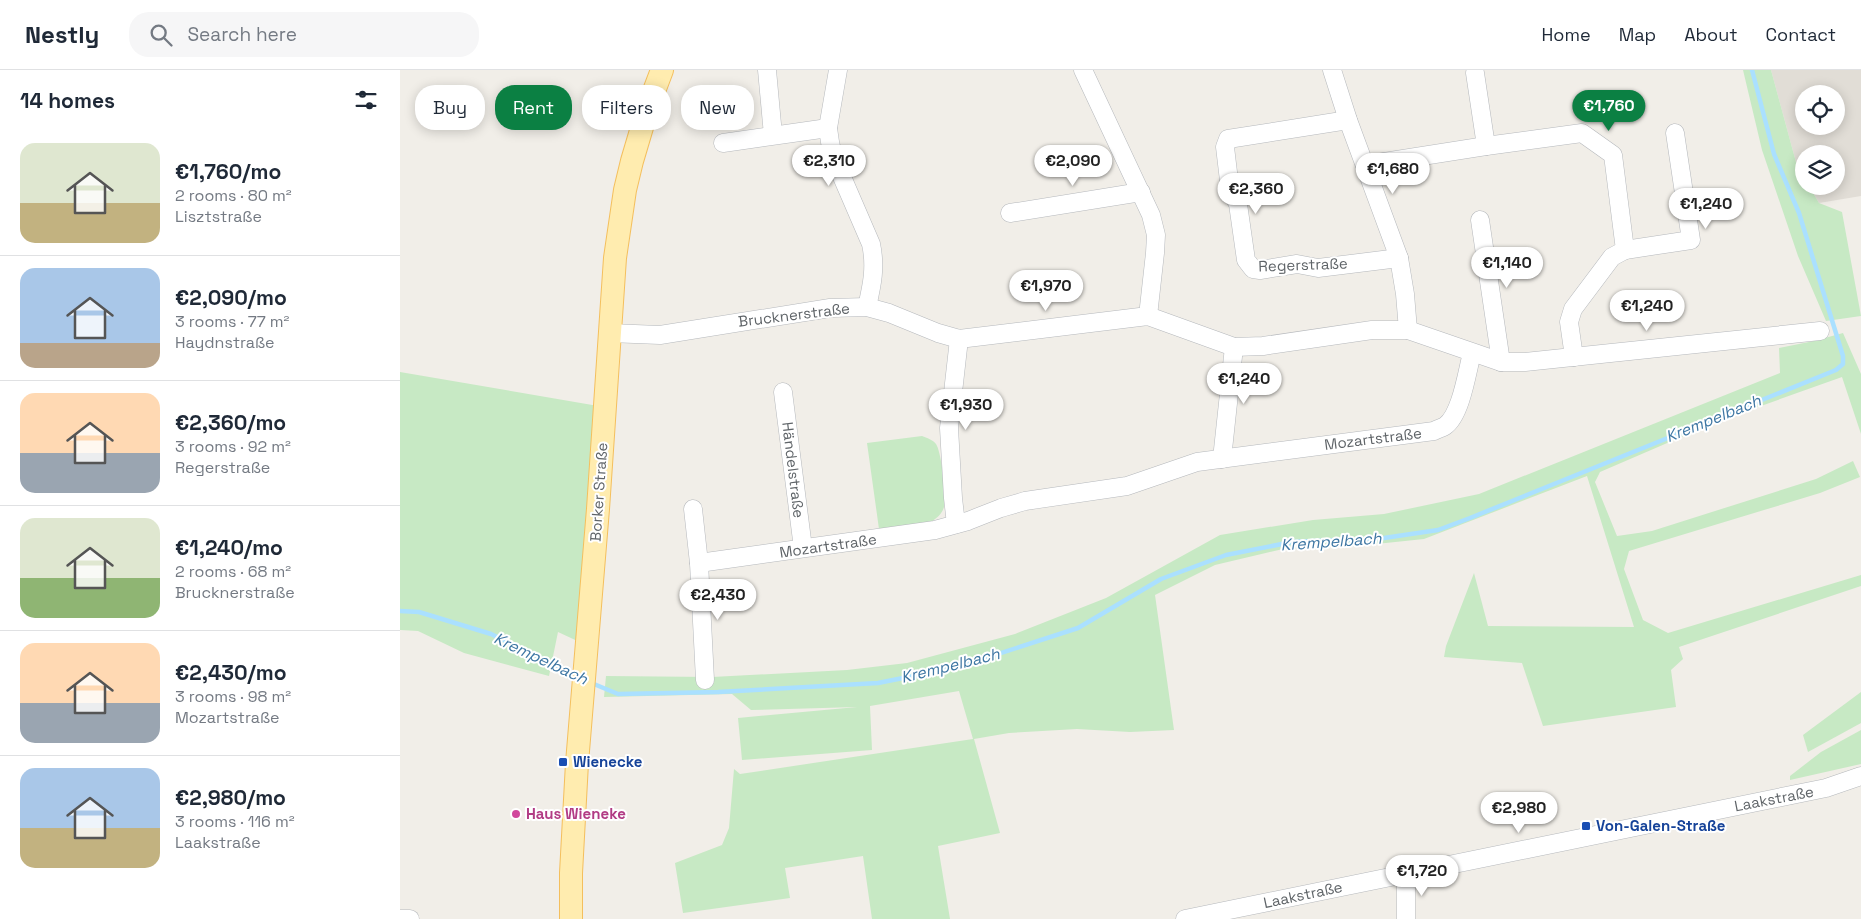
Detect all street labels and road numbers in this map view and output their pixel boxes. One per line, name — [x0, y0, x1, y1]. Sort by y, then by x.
street label: Regerstraße — [1258, 253, 1348, 276]
street label: Brucknerstraße — [737, 298, 851, 331]
street label: Händelstraße — [778, 421, 809, 519]
street label: Mozartstraße — [1323, 423, 1423, 454]
street label: Borker Straße — [586, 442, 611, 542]
street label: Mozartstraße — [778, 529, 878, 562]
street label: Laakstraße — [1733, 782, 1815, 815]
street label: Laakstraße — [1262, 877, 1344, 912]

